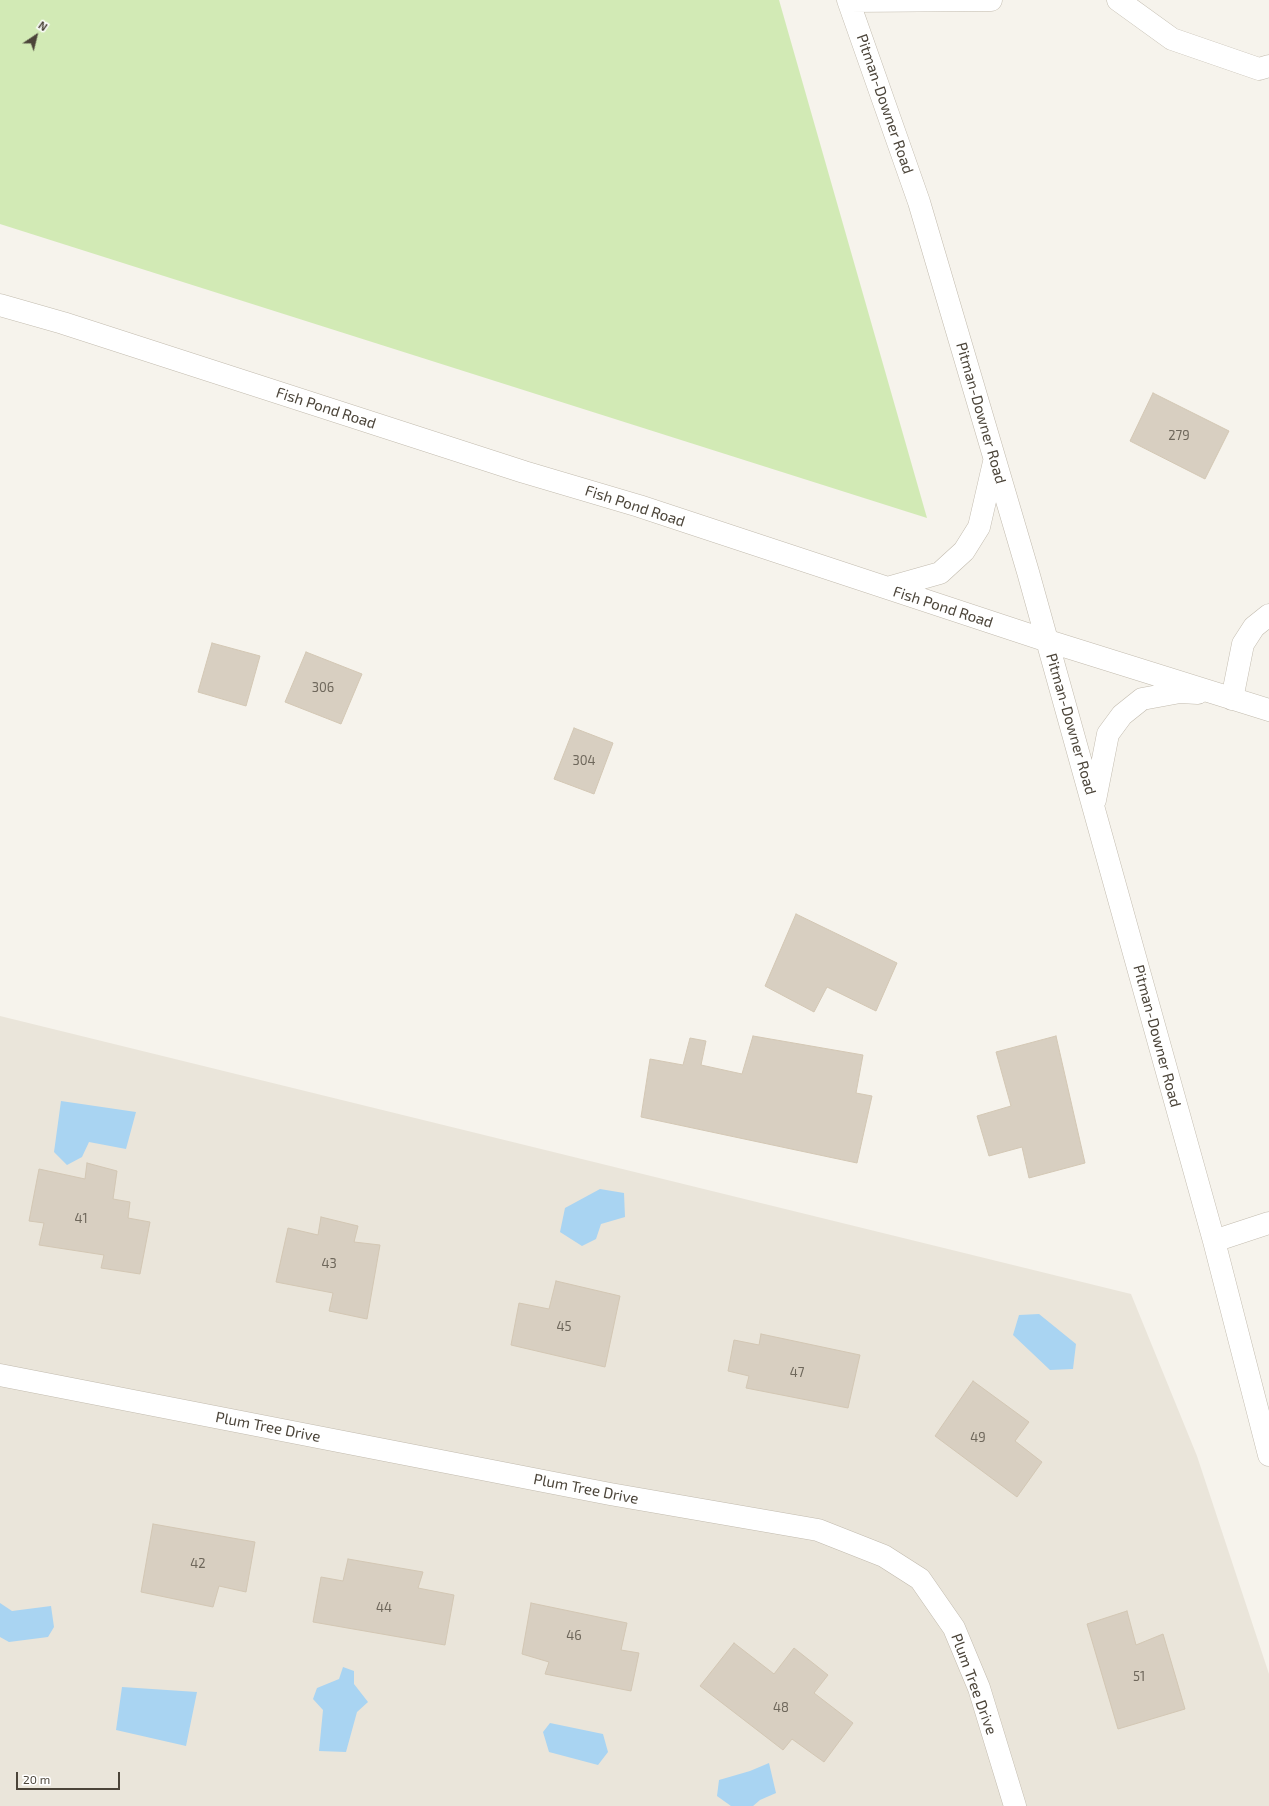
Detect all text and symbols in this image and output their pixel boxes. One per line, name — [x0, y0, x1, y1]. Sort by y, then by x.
north arrow — [16, 16, 56, 56]
text: N — [36, 18, 50, 33]
street label: Pitman-Downer Road — [853, 32, 917, 176]
street label: Pitman-Downer Road — [952, 340, 1010, 486]
street label: Fish Pond Road — [274, 383, 378, 433]
house number: 279 — [1168, 428, 1190, 444]
street label: Fish Pond Road — [583, 481, 687, 531]
street label: Fish Pond Road — [891, 582, 995, 632]
street label: Pitman-Downer Road — [1042, 651, 1100, 797]
house number: 306 — [312, 680, 334, 696]
house number: 304 — [572, 753, 596, 769]
street label: Pitman-Downer Road — [1129, 963, 1185, 1109]
house number: 41 — [74, 1211, 88, 1227]
house number: 43 — [321, 1256, 337, 1272]
house number: 45 — [557, 1319, 571, 1335]
house number: 47 — [790, 1365, 804, 1381]
street label: Plum Tree Drive — [214, 1408, 322, 1446]
house number: 49 — [970, 1430, 986, 1446]
street label: Plum Tree Drive — [532, 1470, 640, 1508]
house number: 42 — [190, 1556, 206, 1572]
house number: 44 — [376, 1600, 392, 1616]
house number: 46 — [566, 1628, 582, 1644]
street label: Plum Tree Drive — [947, 1631, 1001, 1737]
house number: 51 — [1133, 1669, 1145, 1685]
house number: 48 — [773, 1700, 789, 1716]
scale bar — [18, 1764, 122, 1790]
text: 20 m — [23, 1772, 50, 1786]

